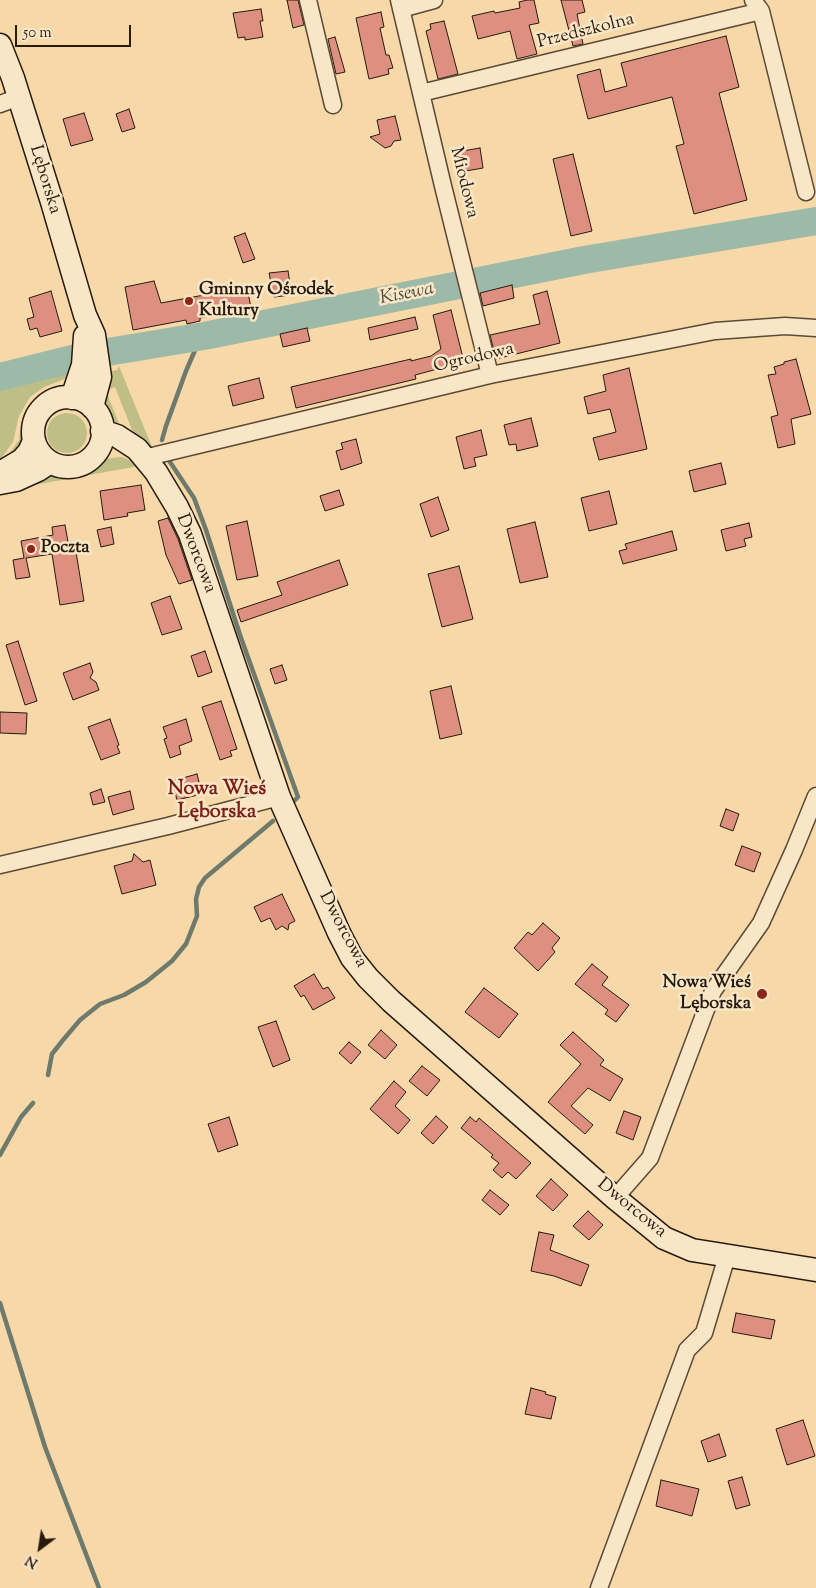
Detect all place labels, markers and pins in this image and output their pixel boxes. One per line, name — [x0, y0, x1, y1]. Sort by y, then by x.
place label: Gminny Ośrodek Kultury — [199, 280, 334, 322]
marker: Gminny Ośrodek Kultury — [183, 295, 195, 307]
place label: Poczta — [41, 538, 90, 560]
marker: Poczta — [25, 543, 37, 555]
place label: Nowa Wieś Lęborska — [663, 973, 751, 1016]
marker: Nowa Wieś Lęborska — [755, 987, 769, 1001]

